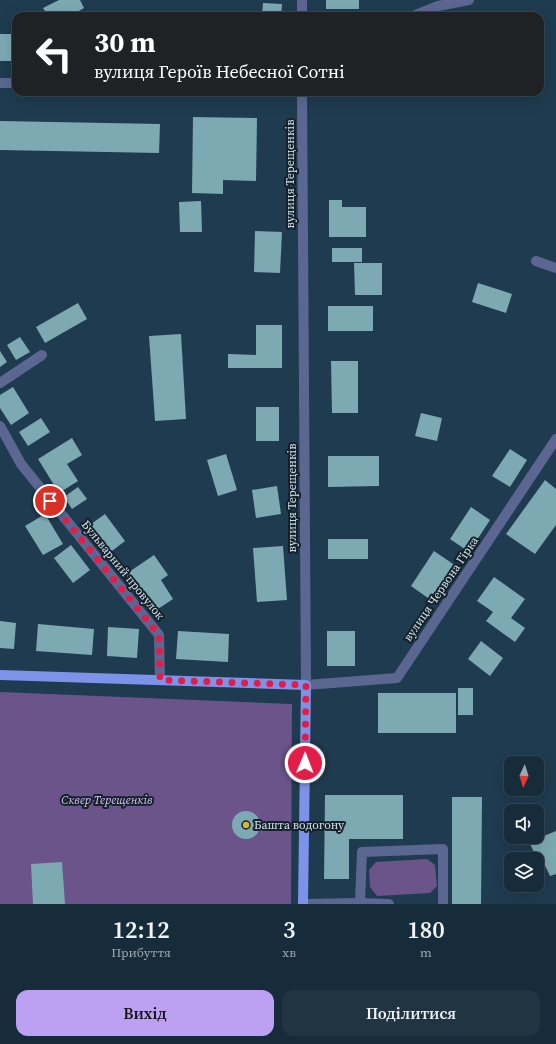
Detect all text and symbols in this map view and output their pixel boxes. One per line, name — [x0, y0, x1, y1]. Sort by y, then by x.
text: 30 m — [94, 23, 156, 61]
icon: left — [28, 28, 80, 80]
text: вулиця Героїв Небесної Сотні — [94, 59, 345, 84]
street label: вулиця Терещенків — [282, 120, 298, 228]
street label: вулиця Терещенків — [284, 444, 300, 552]
pin — [33, 484, 67, 518]
icon: arrive — [39, 490, 61, 512]
street label: Бульварний провулок — [78, 517, 168, 623]
street label: вулиця Червона Гірка — [400, 533, 483, 645]
position arrow — [284, 742, 326, 784]
north arrow — [504, 756, 544, 796]
map controls — [504, 756, 544, 892]
park label: Сквер Терещенків — [61, 792, 153, 808]
button: sound — [504, 804, 544, 844]
place label: Башта водогону — [254, 817, 345, 833]
marker: Башта водогону — [241, 820, 251, 830]
button: layers — [504, 852, 544, 892]
text: 12:12 — [113, 913, 170, 946]
text: 3 — [283, 913, 295, 946]
text: 180 — [407, 913, 445, 946]
text: Прибуття — [111, 944, 171, 961]
text: хв — [282, 944, 296, 961]
text: m — [420, 944, 432, 961]
button: Вихід — [16, 990, 274, 1036]
button: Поділитися — [282, 990, 540, 1036]

